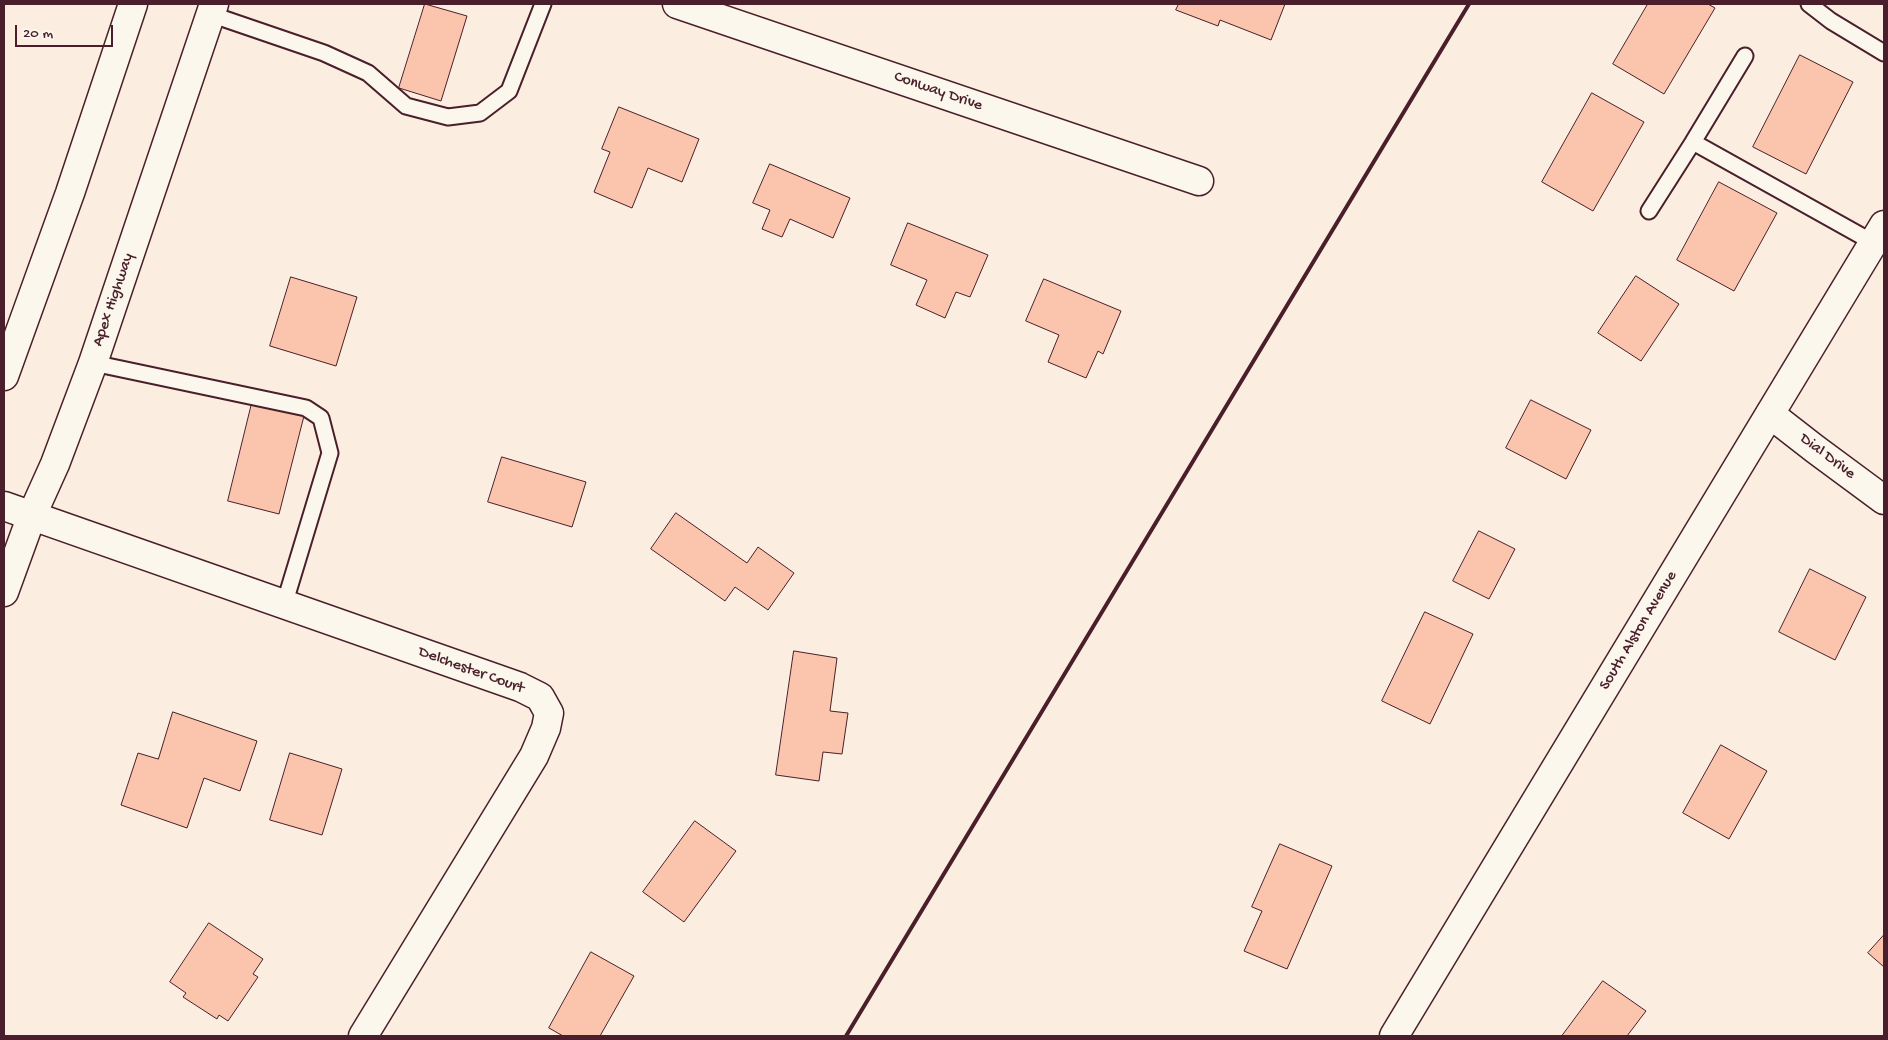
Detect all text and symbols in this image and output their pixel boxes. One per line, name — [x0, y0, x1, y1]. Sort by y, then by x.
scale bar — [18, 15, 115, 47]
text: 20 m — [23, 25, 53, 43]
street label: Conway Drive — [891, 68, 985, 116]
street label: Apex Highway — [89, 251, 139, 349]
street label: Dial Drive — [1795, 430, 1859, 484]
street label: South Alston Avenue — [1596, 568, 1682, 694]
street label: Delchester Court — [415, 643, 527, 699]

